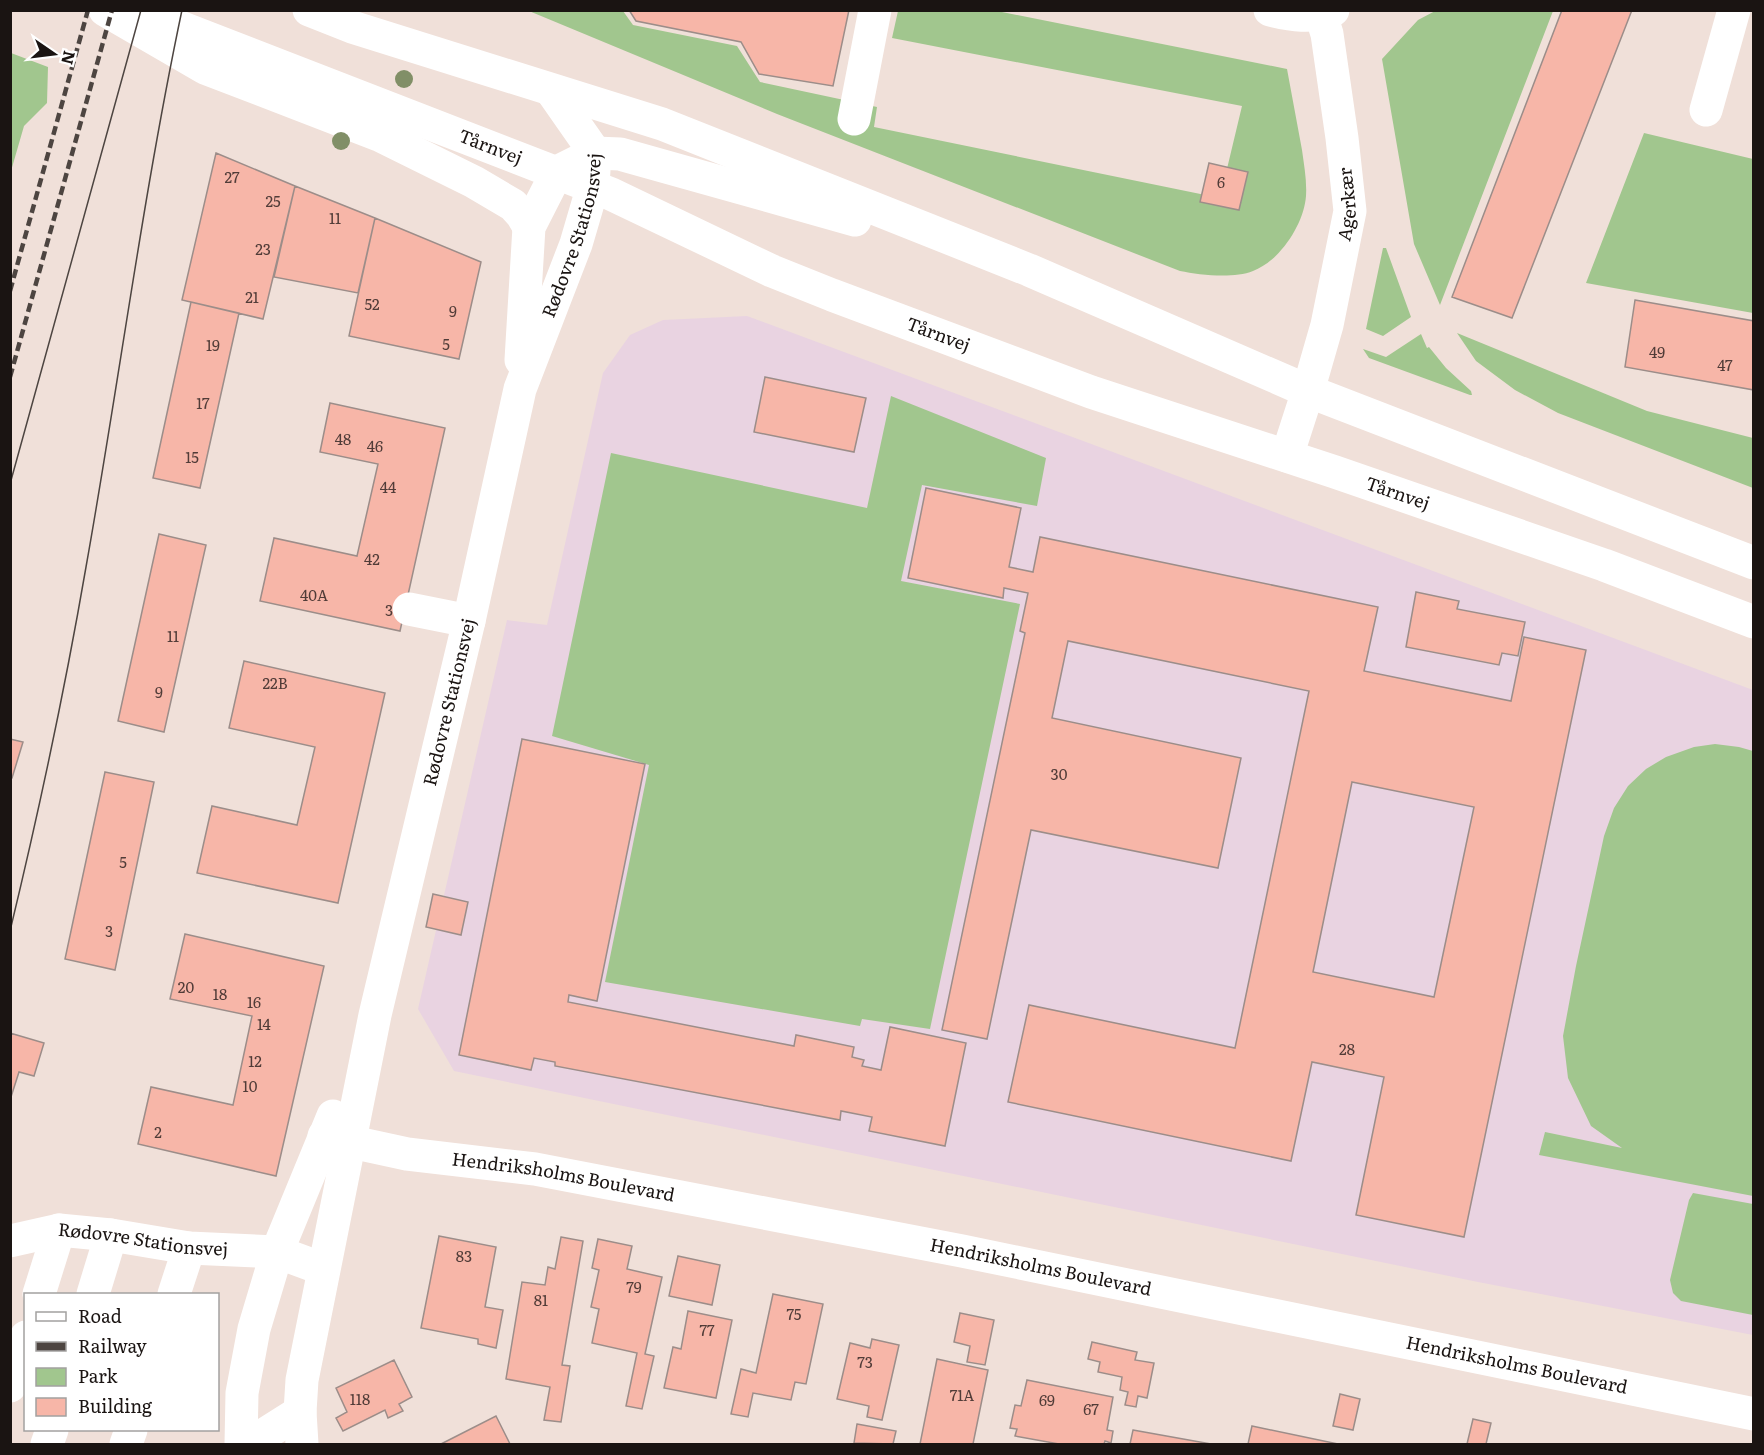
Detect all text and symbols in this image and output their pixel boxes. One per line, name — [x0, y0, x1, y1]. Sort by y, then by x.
north arrow — [24, 24, 84, 84]
text: N — [56, 48, 83, 67]
street label: Tårnvej — [455, 121, 527, 170]
street label: Rødovre Stationsvej — [534, 152, 607, 321]
house number: 27 — [224, 165, 240, 188]
street label: Agerkær — [1329, 166, 1362, 243]
house number: 6 — [1217, 170, 1225, 193]
house number: 25 — [265, 189, 281, 212]
house number: 11 — [329, 206, 341, 229]
house number: 23 — [255, 237, 271, 260]
house number: 21 — [245, 285, 259, 308]
house number: 52 — [364, 292, 380, 315]
house number: 9 — [449, 299, 457, 322]
street label: Tårnvej — [903, 309, 975, 358]
house number: 5 — [442, 332, 450, 355]
house number: 19 — [206, 333, 220, 356]
house number: 49 — [1649, 340, 1665, 363]
house number: 47 — [1717, 353, 1733, 376]
house number: 17 — [196, 391, 210, 414]
house number: 48 — [335, 427, 351, 450]
house number: 46 — [367, 434, 383, 457]
house number: 15 — [185, 445, 199, 468]
street label: Tårnvej — [1362, 469, 1434, 516]
house number: 44 — [380, 475, 396, 498]
house number: 42 — [364, 547, 380, 570]
house number: 40A — [300, 583, 328, 606]
house number: 3 — [385, 598, 393, 621]
street label: Rødovre Stationsvej — [415, 615, 481, 788]
house number: 11 — [167, 624, 179, 647]
house number: 22B — [262, 671, 288, 694]
house number: 9 — [155, 680, 163, 703]
house number: 30 — [1051, 762, 1068, 785]
house number: 5 — [119, 850, 127, 873]
house number: 3 — [105, 919, 113, 942]
house number: 20 — [178, 975, 194, 998]
house number: 18 — [213, 982, 227, 1005]
house number: 16 — [247, 990, 261, 1013]
house number: 14 — [257, 1012, 271, 1035]
house number: 28 — [1339, 1037, 1355, 1060]
house number: 12 — [248, 1049, 262, 1072]
house number: 10 — [243, 1074, 258, 1097]
house number: 2 — [154, 1120, 162, 1143]
street label: Hendriksholms Boulevard — [451, 1144, 677, 1208]
street label: Rødovre Stationsvej — [57, 1215, 229, 1262]
street label: Hendriksholms Boulevard — [928, 1230, 1154, 1302]
house number: 83 — [456, 1244, 472, 1267]
house number: 79 — [626, 1275, 642, 1298]
house number: 81 — [534, 1288, 548, 1311]
legend — [24, 1293, 219, 1431]
text: Road — [78, 1302, 122, 1329]
house number: 75 — [787, 1302, 802, 1325]
house number: 77 — [699, 1318, 715, 1341]
street label: Hendriksholms Boulevard — [1404, 1328, 1630, 1400]
text: Railway — [78, 1332, 147, 1359]
house number: 73 — [857, 1350, 873, 1373]
text: Park — [78, 1362, 119, 1389]
house number: 71A — [950, 1383, 974, 1406]
house number: 118 — [350, 1387, 370, 1410]
house number: 69 — [1039, 1388, 1055, 1411]
text: Building — [78, 1392, 153, 1419]
house number: 67 — [1083, 1397, 1099, 1420]

